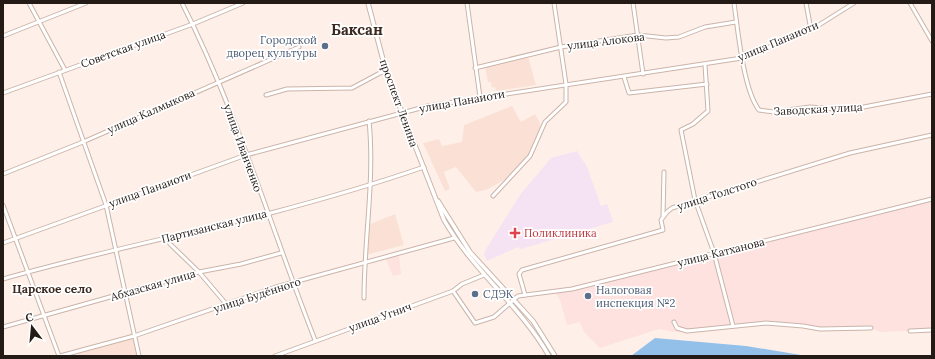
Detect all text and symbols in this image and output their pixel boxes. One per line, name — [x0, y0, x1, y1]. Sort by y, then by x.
street label: улица Панаиоти — [735, 18, 821, 64]
district label: Баксан — [331, 20, 383, 39]
street label: Советская улица — [79, 27, 168, 71]
street label: улица Алокова — [566, 29, 646, 53]
place label: Городской дворец культуры — [226, 33, 317, 60]
marker: Городской дворец культуры — [320, 41, 330, 51]
street label: проспект Ленина — [377, 57, 421, 149]
street label: улица Калмыкова — [105, 85, 197, 137]
street label: улица Панаиоти — [418, 87, 506, 115]
street label: Заводская улица — [773, 100, 863, 118]
street label: улица Иванченко — [221, 102, 265, 194]
street label: улица Панаиоти — [107, 168, 193, 210]
street label: улица Толстого — [675, 175, 759, 213]
street label: Партизанская улица — [160, 206, 269, 246]
place label: Поликлиника — [524, 226, 597, 240]
marker: Поликлиника — [509, 227, 521, 239]
street label: улица Катханова — [676, 234, 766, 270]
street label: Абхазская улица — [108, 266, 197, 304]
street label: улица Будённого — [212, 274, 302, 316]
district label: Царское село — [12, 281, 92, 296]
place label: Налоговая инспекция №2 — [596, 283, 675, 310]
place label: СДЭК — [483, 287, 514, 301]
marker: СДЭК — [470, 289, 480, 299]
marker: Налоговая инспекция №2 — [583, 291, 593, 301]
street label: улица Угнич — [347, 299, 413, 335]
north arrow — [12, 307, 52, 347]
text: С — [24, 309, 35, 325]

